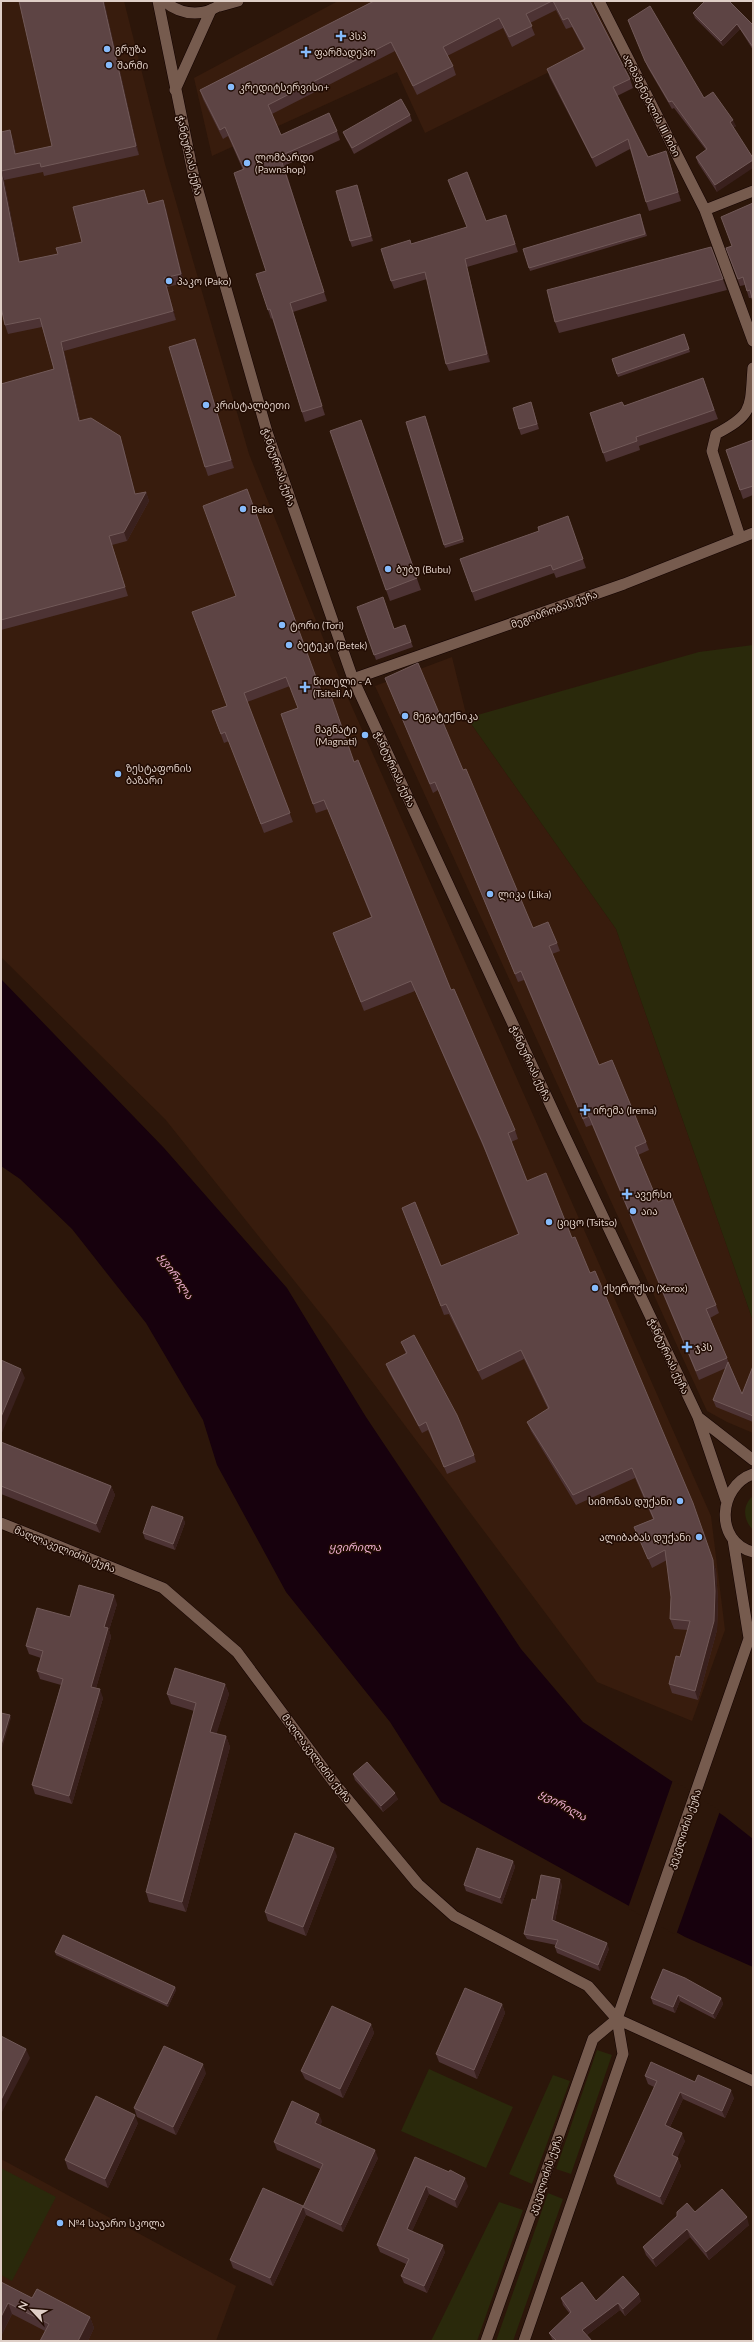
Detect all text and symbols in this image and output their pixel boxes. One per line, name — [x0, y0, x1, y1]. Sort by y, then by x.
place label: პსპ — [349, 30, 367, 42]
marker: პსპ — [336, 31, 346, 41]
place label: გრუზა — [115, 43, 146, 56]
marker: გრუზა — [102, 44, 112, 54]
place label: ფარმადეპო — [314, 46, 376, 59]
marker: ფარმადეპო — [301, 47, 311, 57]
street label: აღმაშენებლის III ჩიხი — [620, 51, 683, 159]
place label: შარმი — [117, 59, 149, 71]
marker: შარმი — [104, 60, 114, 70]
place label: კრედიტსერვისი+ — [239, 81, 329, 94]
marker: კრედიტსერვისი+ — [226, 82, 236, 92]
street label: ჭანტურიას ქუჩა — [174, 114, 205, 197]
place label: ლომბარდი (Pawnshop) — [255, 151, 314, 175]
marker: ლომბარდი (Pawnshop) — [242, 158, 252, 168]
place label: პაკო (Pako) — [177, 275, 231, 288]
marker: პაკო (Pako) — [164, 276, 174, 286]
place label: კრისტალბეთი — [214, 399, 290, 412]
marker: კრისტალბეთი — [201, 400, 211, 410]
street label: ჭანტურიას ქუჩა — [259, 426, 298, 508]
place label: Beko — [251, 503, 273, 515]
marker: Beko — [238, 504, 248, 514]
place label: ბუბუ (Bubu) — [396, 563, 451, 576]
marker: ბუბუ (Bubu) — [383, 564, 393, 574]
street label: მეგობრობას ქუჩა — [509, 588, 599, 631]
place label: ტორი (Tori) — [290, 619, 344, 632]
marker: ტორი (Tori) — [277, 620, 287, 630]
place label: ბეტეკი (Betek) — [297, 639, 368, 652]
marker: ბეტეკი (Betek) — [284, 640, 294, 650]
place label: წითელი - A (Tsiteli A) — [313, 675, 372, 699]
marker: წითელი - A (Tsiteli A) — [300, 682, 310, 692]
place label: მეგატექნიკა — [413, 710, 478, 723]
marker: მეგატექნიკა — [400, 711, 410, 721]
place label: მაგნატი (Magnati) — [315, 723, 357, 747]
street label: ჭანტურიას ქუჩა — [371, 729, 418, 809]
marker: მაგნატი (Magnati) — [360, 730, 370, 740]
place label: ზესტაფონის ბაზარი — [126, 762, 192, 786]
marker: ზესტაფონის ბაზარი — [113, 769, 123, 779]
place label: ლიკა (Lika) — [498, 888, 552, 901]
marker: ლიკა (Lika) — [485, 889, 495, 899]
street label: ჭანტურიას ქუჩა — [507, 1023, 554, 1103]
place label: ირემა (Irema) — [593, 1104, 657, 1117]
marker: ირემა (Irema) — [580, 1105, 590, 1115]
place label: ავერსი — [635, 1188, 672, 1201]
marker: ავერსი — [622, 1189, 632, 1199]
place label: აია — [641, 1205, 658, 1217]
marker: აია — [628, 1206, 638, 1216]
place label: ციცო (Tsitso) — [557, 1216, 617, 1229]
marker: ციცო (Tsitso) — [544, 1217, 554, 1227]
water label: ყვირილა — [156, 1250, 197, 1302]
place label: ქსეროქსი (Xerox) — [603, 1282, 688, 1295]
marker: ქსეროქსი (Xerox) — [590, 1283, 600, 1293]
street label: ჭანტურიას ქუჩა — [645, 1316, 692, 1396]
place label: ჯპს — [695, 1341, 712, 1354]
marker: ჯპს — [682, 1342, 692, 1352]
place label: სიმონას დუქანი — [588, 1495, 672, 1508]
marker: სიმონას დუქანი — [675, 1496, 685, 1506]
street label: მაღლაკელიძის ქუჩა — [12, 1523, 117, 1576]
place label: ალიბაბას დუქანი — [599, 1531, 691, 1544]
marker: ალიბაბას დუქანი — [694, 1532, 704, 1542]
water label: ყვირილა — [329, 1540, 382, 1554]
street label: მაღლაკელიძის ქუჩა — [279, 1711, 354, 1805]
water label: ყვირილა — [537, 1786, 590, 1824]
street label: კეკელიძის ქუჩა — [665, 1788, 704, 1871]
street label: კეკელიძის ქუჩა — [526, 2134, 565, 2217]
place label: №4 საჯარო სკოლა — [68, 2217, 165, 2230]
marker: №4 საჯარო სკოლა — [55, 2218, 65, 2228]
north arrow — [12, 2290, 52, 2330]
text: N — [15, 2299, 30, 2312]

